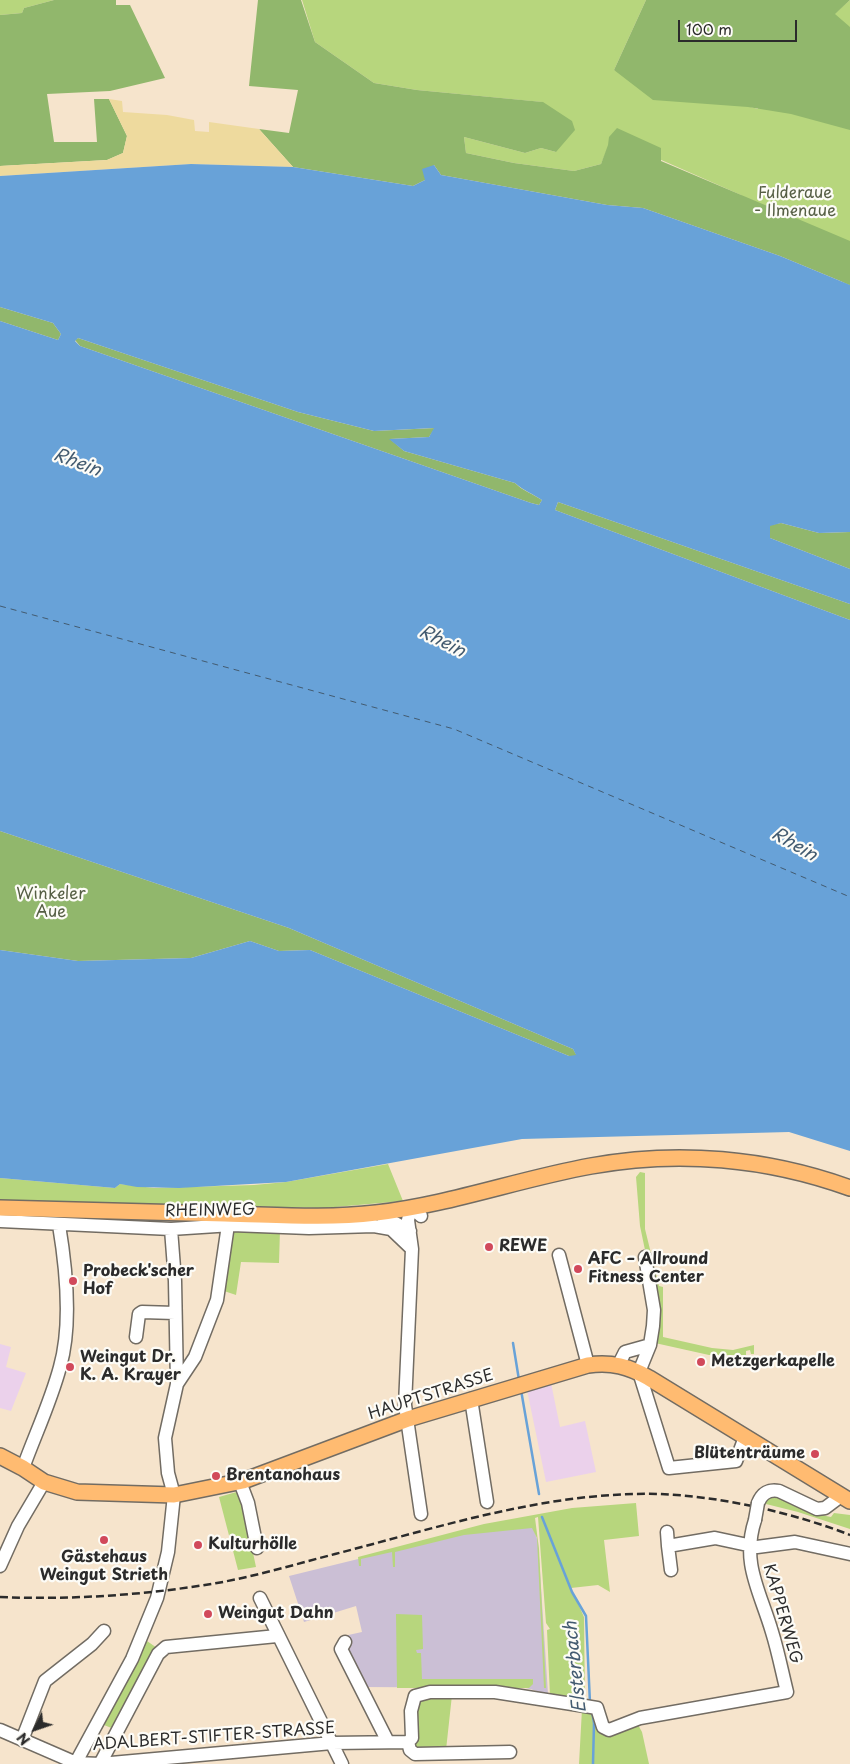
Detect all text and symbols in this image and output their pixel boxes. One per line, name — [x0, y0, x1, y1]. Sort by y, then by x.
scale bar — [680, 10, 799, 42]
text: 100 m — [686, 17, 732, 40]
park label: Fulderaue - Ilmenaue — [754, 184, 836, 222]
water label: Rhein — [50, 444, 104, 482]
water label: Rhein — [415, 621, 469, 663]
water label: Rhein — [768, 823, 820, 867]
park label: Winkeler Aue — [16, 885, 86, 923]
street label: RHEINWEG — [165, 1201, 255, 1221]
place label: REWE — [499, 1237, 547, 1257]
marker: REWE — [483, 1241, 495, 1253]
place label: AFC – Allround Fitness Center — [588, 1250, 708, 1288]
place label: Probeck'scher Hof — [83, 1262, 194, 1300]
marker: AFC – Allround Fitness Center — [572, 1263, 584, 1275]
marker: Probeck'scher Hof — [67, 1275, 79, 1287]
place label: Weingut Dr. K. A. Krayer — [80, 1348, 181, 1386]
place label: Metzgerkapelle — [711, 1352, 835, 1372]
marker: Metzgerkapelle — [695, 1356, 707, 1368]
marker: Weingut Dr. K. A. Krayer — [64, 1361, 76, 1373]
street label: HAUPTSTRASSE — [366, 1366, 496, 1424]
place label: Blütenträume — [694, 1444, 805, 1464]
marker: Blütenträume — [809, 1448, 821, 1460]
place label: Brentanohaus — [226, 1466, 340, 1486]
marker: Brentanohaus — [210, 1470, 222, 1482]
marker: Gästehaus Weingut Strieth — [98, 1534, 110, 1546]
place label: Kulturhölle — [208, 1535, 297, 1555]
marker: Kulturhölle — [192, 1539, 204, 1551]
place label: Gästehaus Weingut Strieth — [40, 1548, 168, 1586]
street label: KAPPERWEG — [759, 1562, 805, 1666]
place label: Weingut Dahn — [218, 1604, 334, 1624]
marker: Weingut Dahn — [202, 1608, 214, 1620]
water label: Elsterbach — [560, 1620, 592, 1714]
north arrow — [10, 1704, 60, 1754]
street label: ADALBERT-STIFTER-STRASSE — [92, 1719, 336, 1755]
text: N — [12, 1728, 35, 1750]

